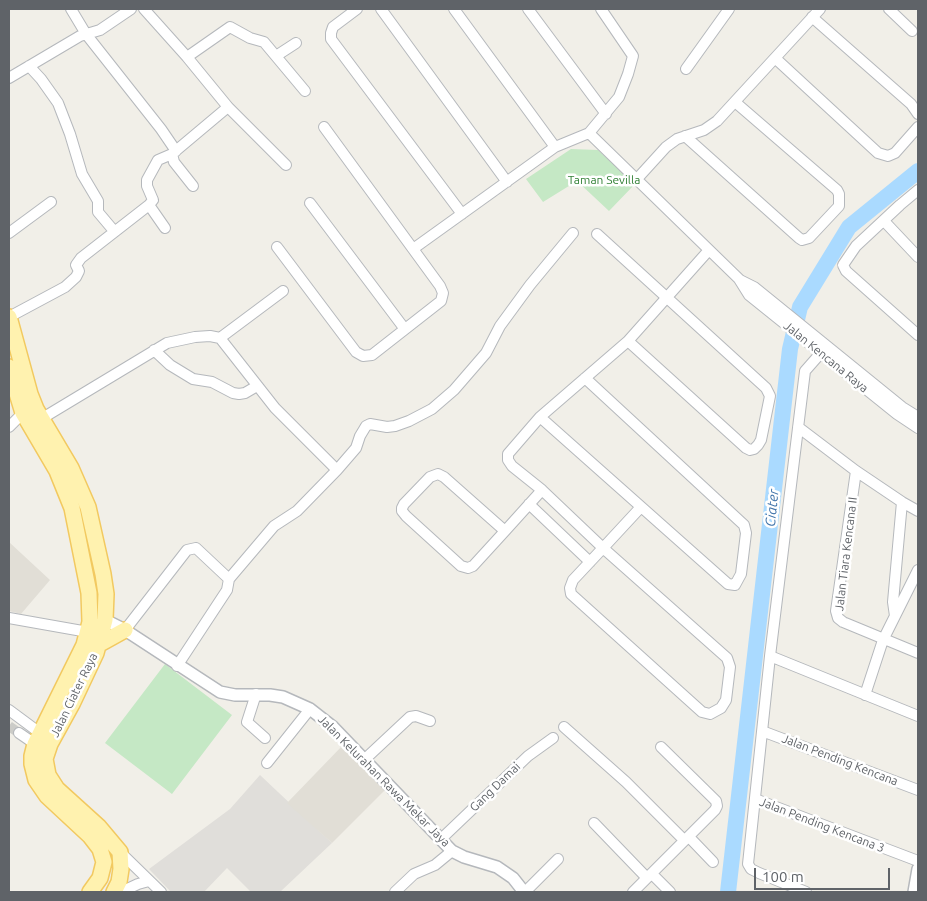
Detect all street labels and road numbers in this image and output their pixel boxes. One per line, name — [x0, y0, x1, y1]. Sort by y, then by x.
street label: Jalan Kencana Raya — [781, 318, 871, 396]
street label: Jalan Tiara Kencana II — [832, 496, 860, 612]
street label: Jalan Ciater Raya — [47, 651, 101, 739]
street label: Jalan Kelurahan Rawa Mekar Jaya — [315, 712, 453, 850]
street label: Jalan Pending Kencana — [780, 731, 900, 789]
street label: Gang Damai — [467, 759, 523, 815]
street label: Jalan Pending Kencana 3 — [757, 794, 887, 856]

